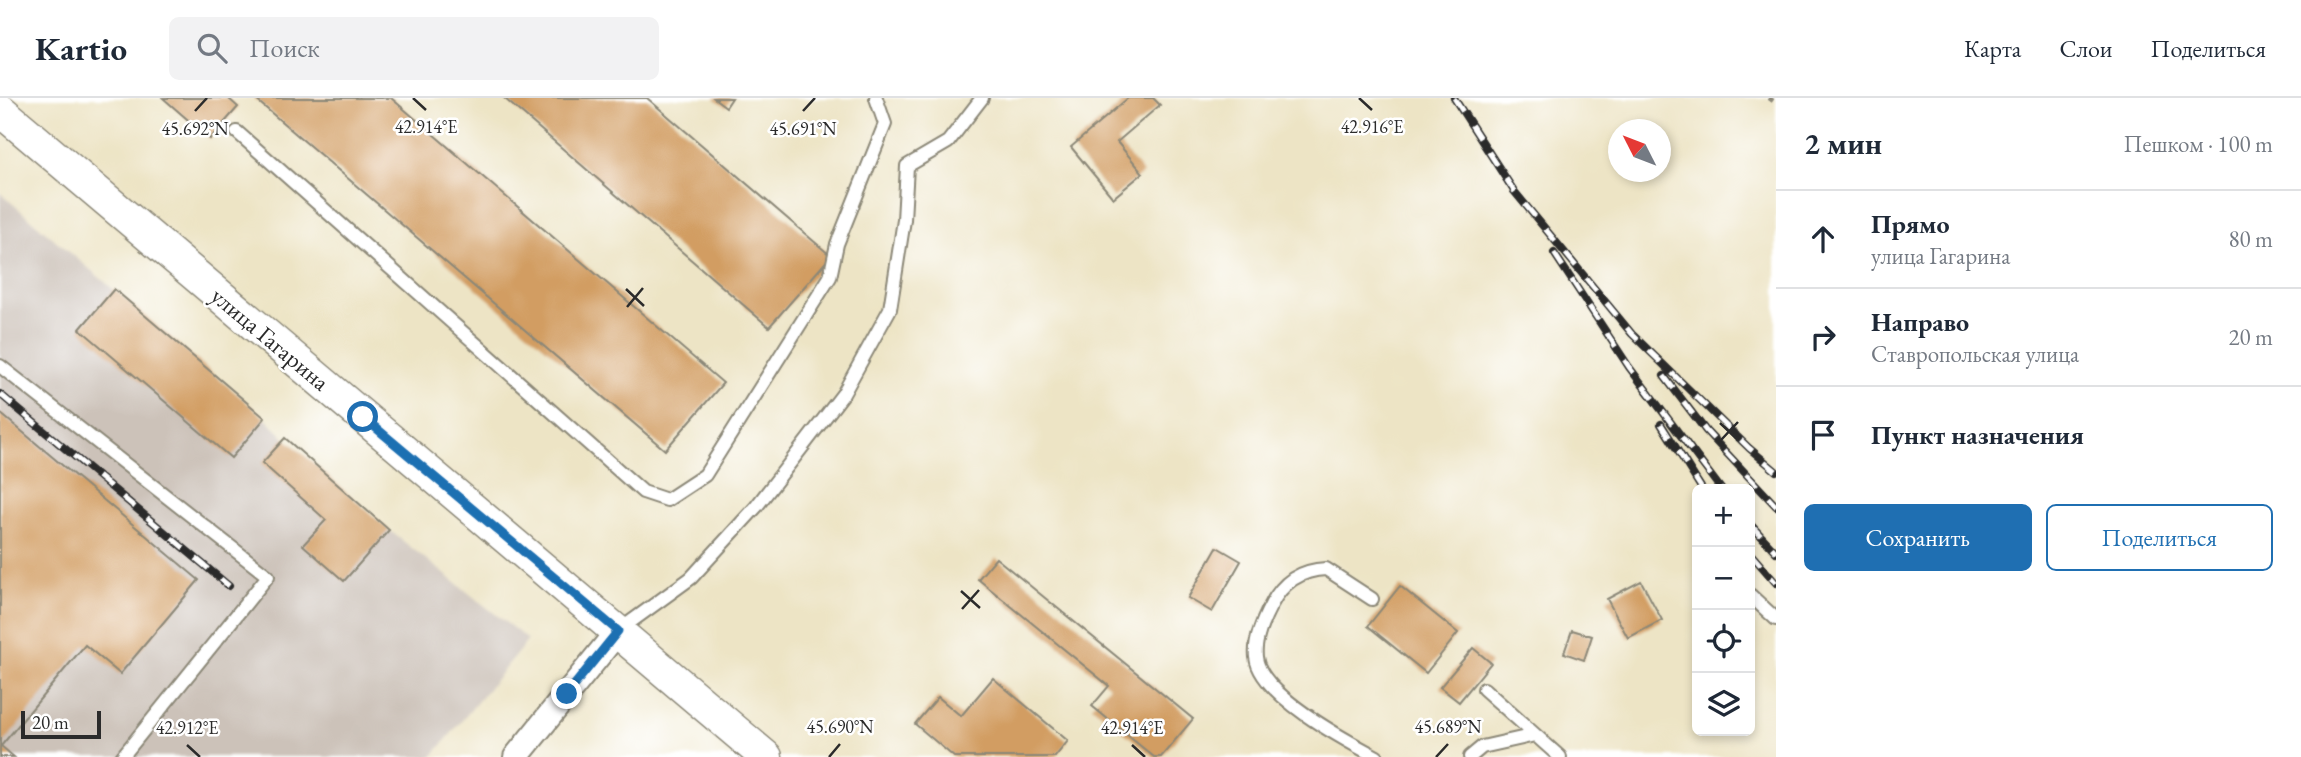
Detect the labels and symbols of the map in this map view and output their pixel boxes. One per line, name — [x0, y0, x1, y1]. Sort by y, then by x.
text: 42.914°E — [395, 115, 457, 138]
text: 42.916°E — [1341, 115, 1403, 138]
text: 45.692°N — [162, 117, 229, 140]
text: 45.691°N — [770, 117, 837, 140]
north arrow — [1608, 119, 1671, 182]
street label: улица Гагарина — [205, 280, 336, 398]
route start — [347, 401, 378, 432]
route end — [551, 678, 582, 709]
scale bar — [21, 708, 102, 740]
text: 45.690°N — [807, 715, 874, 738]
text: 45.689°N — [1415, 715, 1482, 738]
text: 42.912°E — [156, 716, 218, 739]
text: 42.914°E — [1101, 716, 1163, 739]

